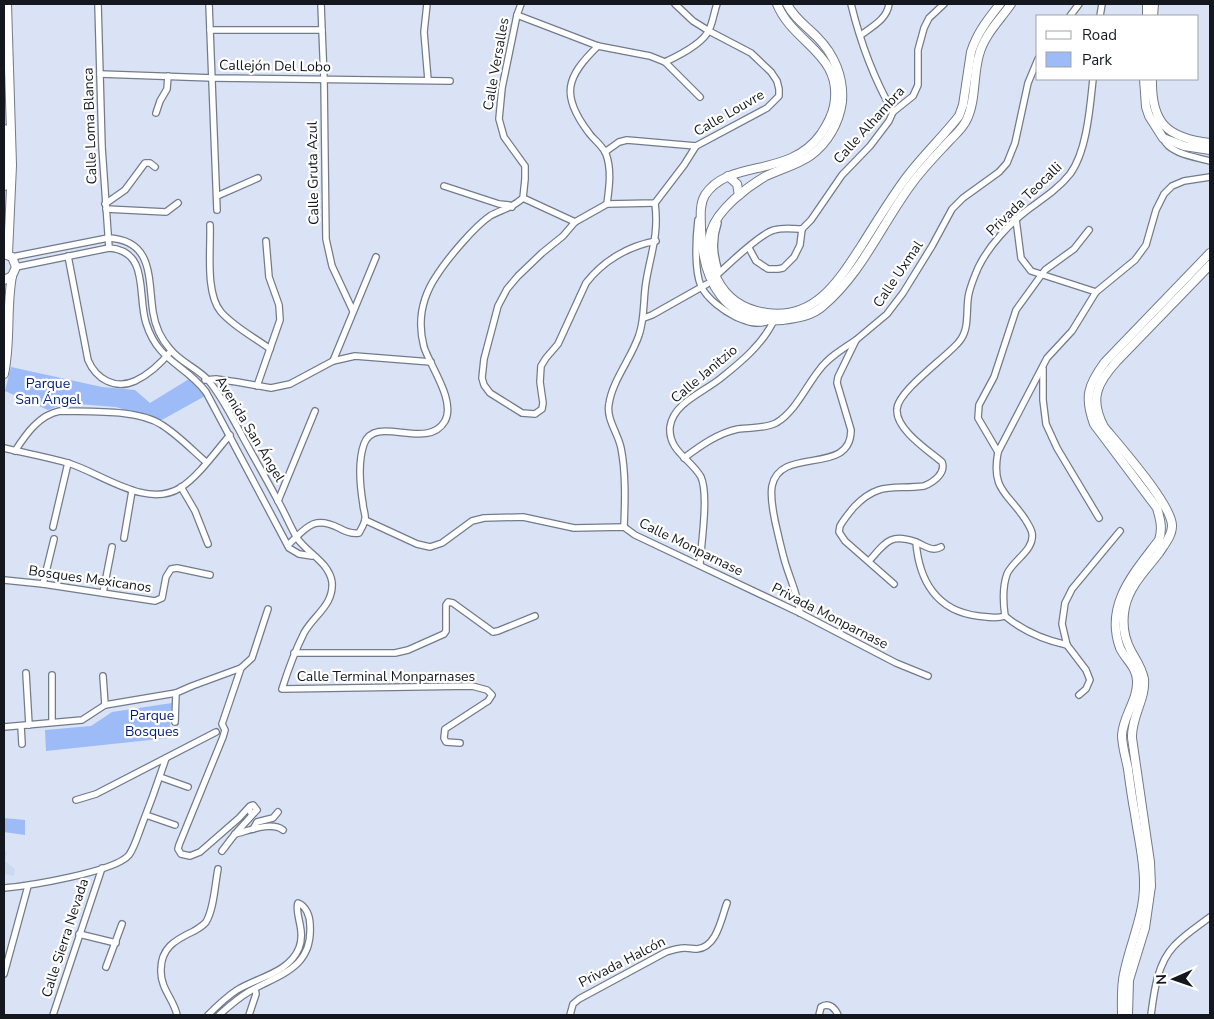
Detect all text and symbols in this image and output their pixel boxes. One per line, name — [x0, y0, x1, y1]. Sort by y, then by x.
legend — [1036, 15, 1199, 80]
street label: Calle Versalles — [479, 16, 514, 112]
text: Road — [1082, 25, 1117, 45]
text: Park — [1082, 50, 1112, 70]
street label: Callejón Del Lobo — [219, 56, 331, 76]
street label: Calle Loma Blanca — [78, 67, 102, 185]
street label: Calle Alhambra — [829, 82, 909, 168]
street label: Calle Louvre — [690, 85, 768, 141]
street label: Calle Gruta Azul — [303, 120, 323, 225]
street label: Privada Teocalli — [982, 158, 1066, 240]
street label: Calle Uxmal — [869, 236, 928, 311]
street label: Calle Janitzio — [667, 340, 741, 407]
street label: Avenida San Ángel — [211, 373, 290, 486]
park label: Parque San Ángel — [15, 374, 82, 409]
street label: Calle Monparnase — [636, 514, 746, 580]
street label: Bosques Mexicanos — [27, 561, 153, 597]
street label: Privada Monparnase — [768, 578, 892, 654]
street label: Calle Terminal Monparnases — [297, 667, 476, 686]
park label: Parque Bosques — [125, 706, 179, 741]
street label: Calle Sierra Nevada — [37, 876, 93, 1000]
street label: Privada Halcón — [575, 932, 669, 992]
north arrow — [1149, 954, 1199, 1004]
text: N — [1152, 974, 1171, 985]

